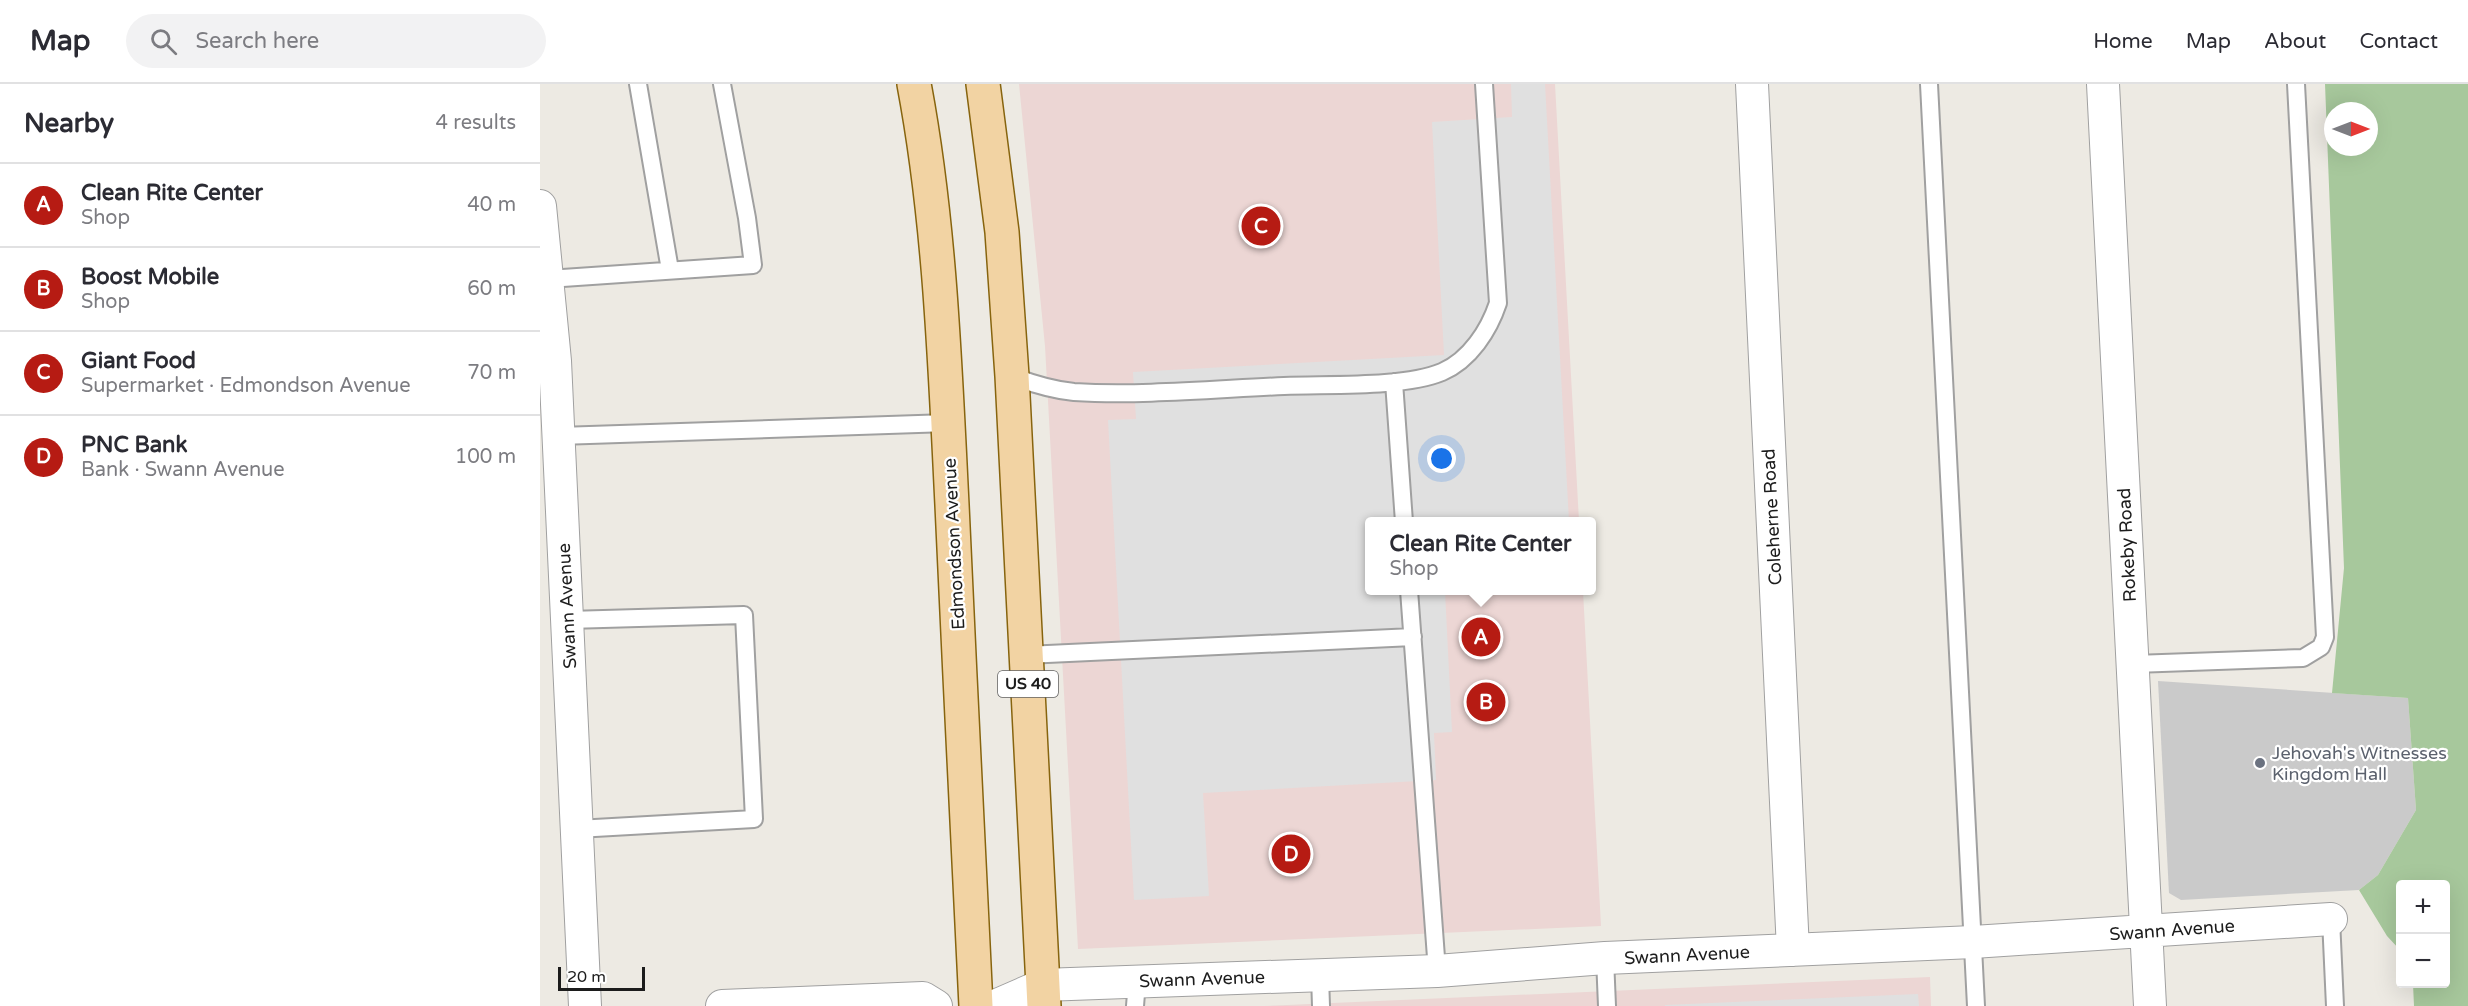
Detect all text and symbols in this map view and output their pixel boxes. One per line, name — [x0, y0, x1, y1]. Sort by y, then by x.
search box — [126, 14, 546, 68]
text: Map — [30, 24, 90, 58]
icon: search — [147, 25, 180, 58]
text: Search here — [195, 28, 319, 54]
text: Home — [2093, 29, 2153, 54]
text: Map — [2186, 29, 2231, 54]
text: About — [2264, 29, 2326, 54]
text: Contact — [2359, 29, 2438, 54]
north arrow — [2324, 102, 2378, 156]
text: Nearby — [24, 108, 114, 139]
text: 4 results — [436, 111, 516, 135]
text: Clean Rite Center — [81, 180, 263, 206]
text: A — [36, 193, 51, 217]
text: 40 m — [467, 193, 516, 217]
pin: C — [1242, 204, 1280, 248]
text: Shop — [81, 206, 130, 230]
text: Boost Mobile — [81, 264, 219, 290]
text: B — [37, 277, 50, 301]
text: 60 m — [467, 277, 516, 301]
text: Shop — [81, 290, 130, 314]
text: Giant Food — [81, 348, 196, 374]
text: C — [37, 361, 50, 385]
text: 70 m — [467, 361, 516, 385]
text: Supermarket · Edmondson Avenue — [81, 374, 411, 398]
text: PNC Bank — [81, 432, 187, 458]
your location — [1427, 444, 1456, 473]
text: D — [36, 445, 51, 469]
text: 100 m — [455, 445, 516, 469]
street label: Coleherne Road — [1757, 448, 1787, 586]
text: Bank · Swann Avenue — [81, 458, 285, 482]
street label: Edmondson Avenue — [939, 458, 969, 630]
street label: Rokeby Road — [2113, 487, 2141, 603]
popup — [1365, 517, 1596, 595]
text: Clean Rite Center — [1390, 531, 1571, 557]
street label: Swann Avenue — [553, 543, 581, 669]
text: Shop — [1390, 557, 1439, 581]
pin: A — [1462, 614, 1500, 660]
road number: US 40 — [998, 671, 1058, 697]
pin: B — [1466, 680, 1506, 724]
place label: Jehovah's Witnesses Kingdom Hall — [2272, 742, 2447, 785]
marker: Jehovah's Witnesses Kingdom Hall — [2253, 756, 2267, 770]
pin: D — [1272, 832, 1311, 876]
map controls — [2396, 880, 2450, 988]
button: + — [2396, 880, 2450, 934]
street label: Swann Avenue — [2108, 915, 2236, 945]
button: − — [2396, 934, 2450, 988]
street label: Swann Avenue — [1624, 941, 1750, 969]
scale bar — [558, 964, 645, 992]
street label: Swann Avenue — [1139, 966, 1265, 992]
text: 20 m — [567, 967, 606, 987]

